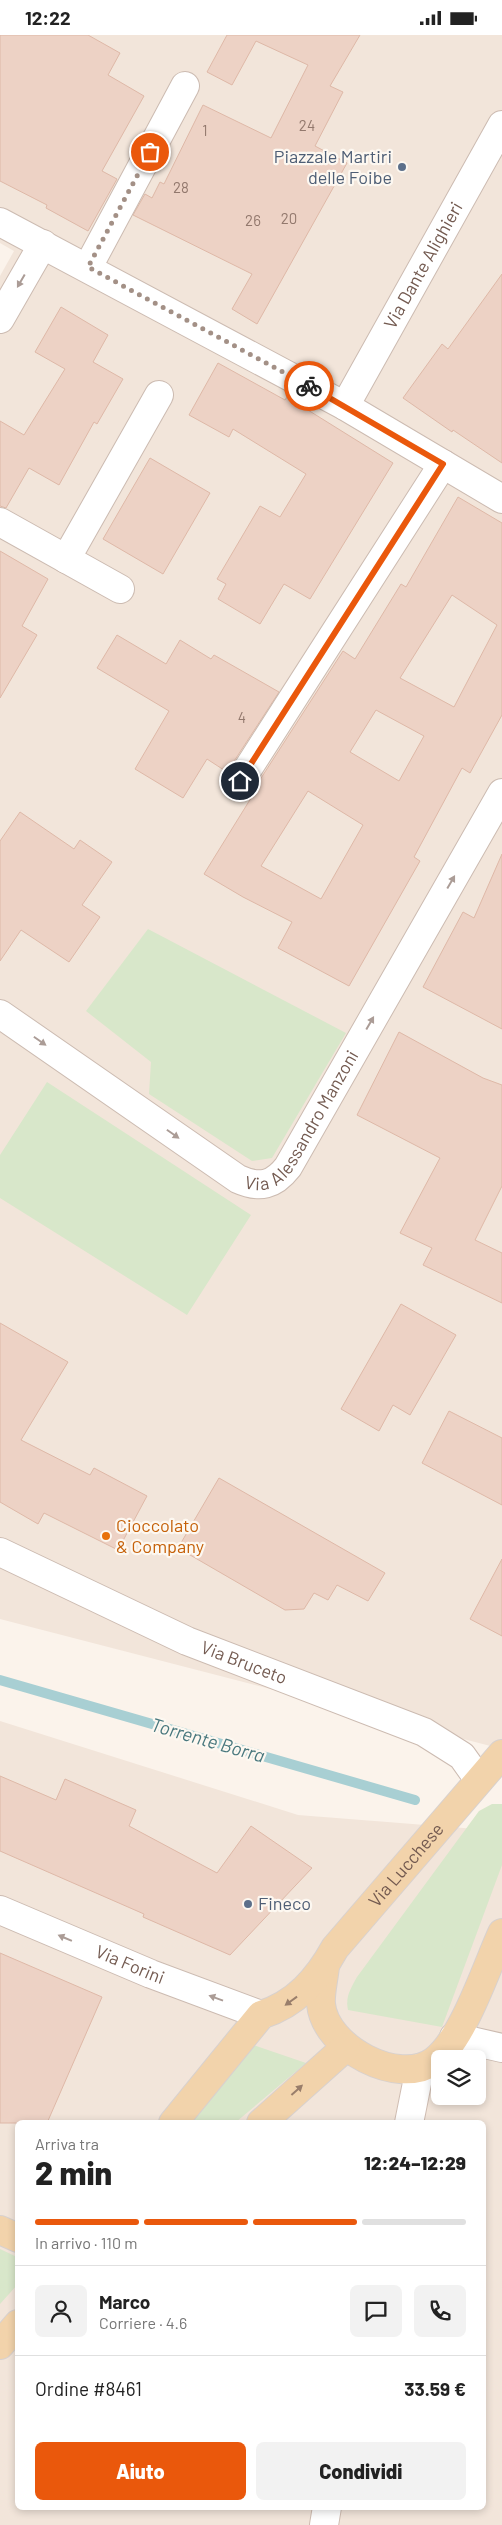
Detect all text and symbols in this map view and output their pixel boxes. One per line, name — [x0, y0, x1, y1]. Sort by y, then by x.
text: 12:22 — [25, 6, 71, 29]
house number: 24 — [299, 116, 315, 134]
house number: 1 — [202, 121, 208, 139]
pin — [129, 131, 171, 173]
icon: bag — [136, 138, 164, 166]
place label: Piazzale Martiri delle Foibe — [274, 145, 392, 188]
marker: Piazzale Martiri delle Foibe — [396, 161, 408, 173]
house number: 28 — [173, 178, 189, 196]
street label: Via Dante Alighieri — [378, 198, 467, 332]
house number: 20 — [281, 209, 297, 227]
house number: 26 — [245, 211, 261, 229]
one-way arrow — [17, 275, 26, 288]
courier — [284, 361, 334, 411]
icon: bike — [295, 372, 323, 400]
house number: 4 — [238, 708, 246, 726]
pin — [219, 760, 261, 802]
icon: home — [226, 767, 254, 795]
one-way arrow — [447, 875, 455, 890]
one-way arrow — [366, 1017, 375, 1030]
one-way arrow — [33, 1036, 47, 1046]
street label: Via Alessandro Manzoni — [243, 1046, 363, 1195]
one-way arrow — [167, 1129, 180, 1139]
place label: Cioccolato & Company — [116, 1514, 204, 1557]
marker: Cioccolato & Company — [100, 1530, 112, 1542]
street label: Via Bruceto — [198, 1635, 290, 1688]
water label: Torrente Borra — [149, 1712, 268, 1767]
street label: Via Lucchese — [363, 1818, 448, 1911]
place label: Fineco — [258, 1892, 311, 1914]
marker: Fineco — [242, 1898, 254, 1910]
one-way arrow — [58, 1933, 72, 1941]
street label: Via Forini — [92, 1940, 168, 1988]
one-way arrow — [208, 1994, 223, 2001]
one-way arrow — [284, 1996, 298, 2006]
map controls — [431, 2050, 486, 2105]
button: layers — [431, 2050, 486, 2105]
one-way arrow — [290, 2084, 302, 2096]
text: Arriva tra — [35, 2134, 99, 2153]
text: 12:24–12:29 — [364, 2151, 466, 2174]
text: 2 min — [35, 2153, 112, 2191]
text: In arrivo · 110 m — [35, 2233, 137, 2252]
button: person — [35, 2285, 87, 2337]
button: chat — [350, 2285, 402, 2337]
button: phone — [414, 2285, 466, 2337]
text: Marco — [99, 2290, 150, 2313]
text: Corriere · 4.6 — [99, 2313, 187, 2332]
text: Ordine #8461 — [35, 2377, 142, 2400]
text: 33.59 € — [404, 2377, 466, 2400]
button: Aiuto — [35, 2442, 246, 2500]
button: Condividi — [256, 2442, 466, 2500]

